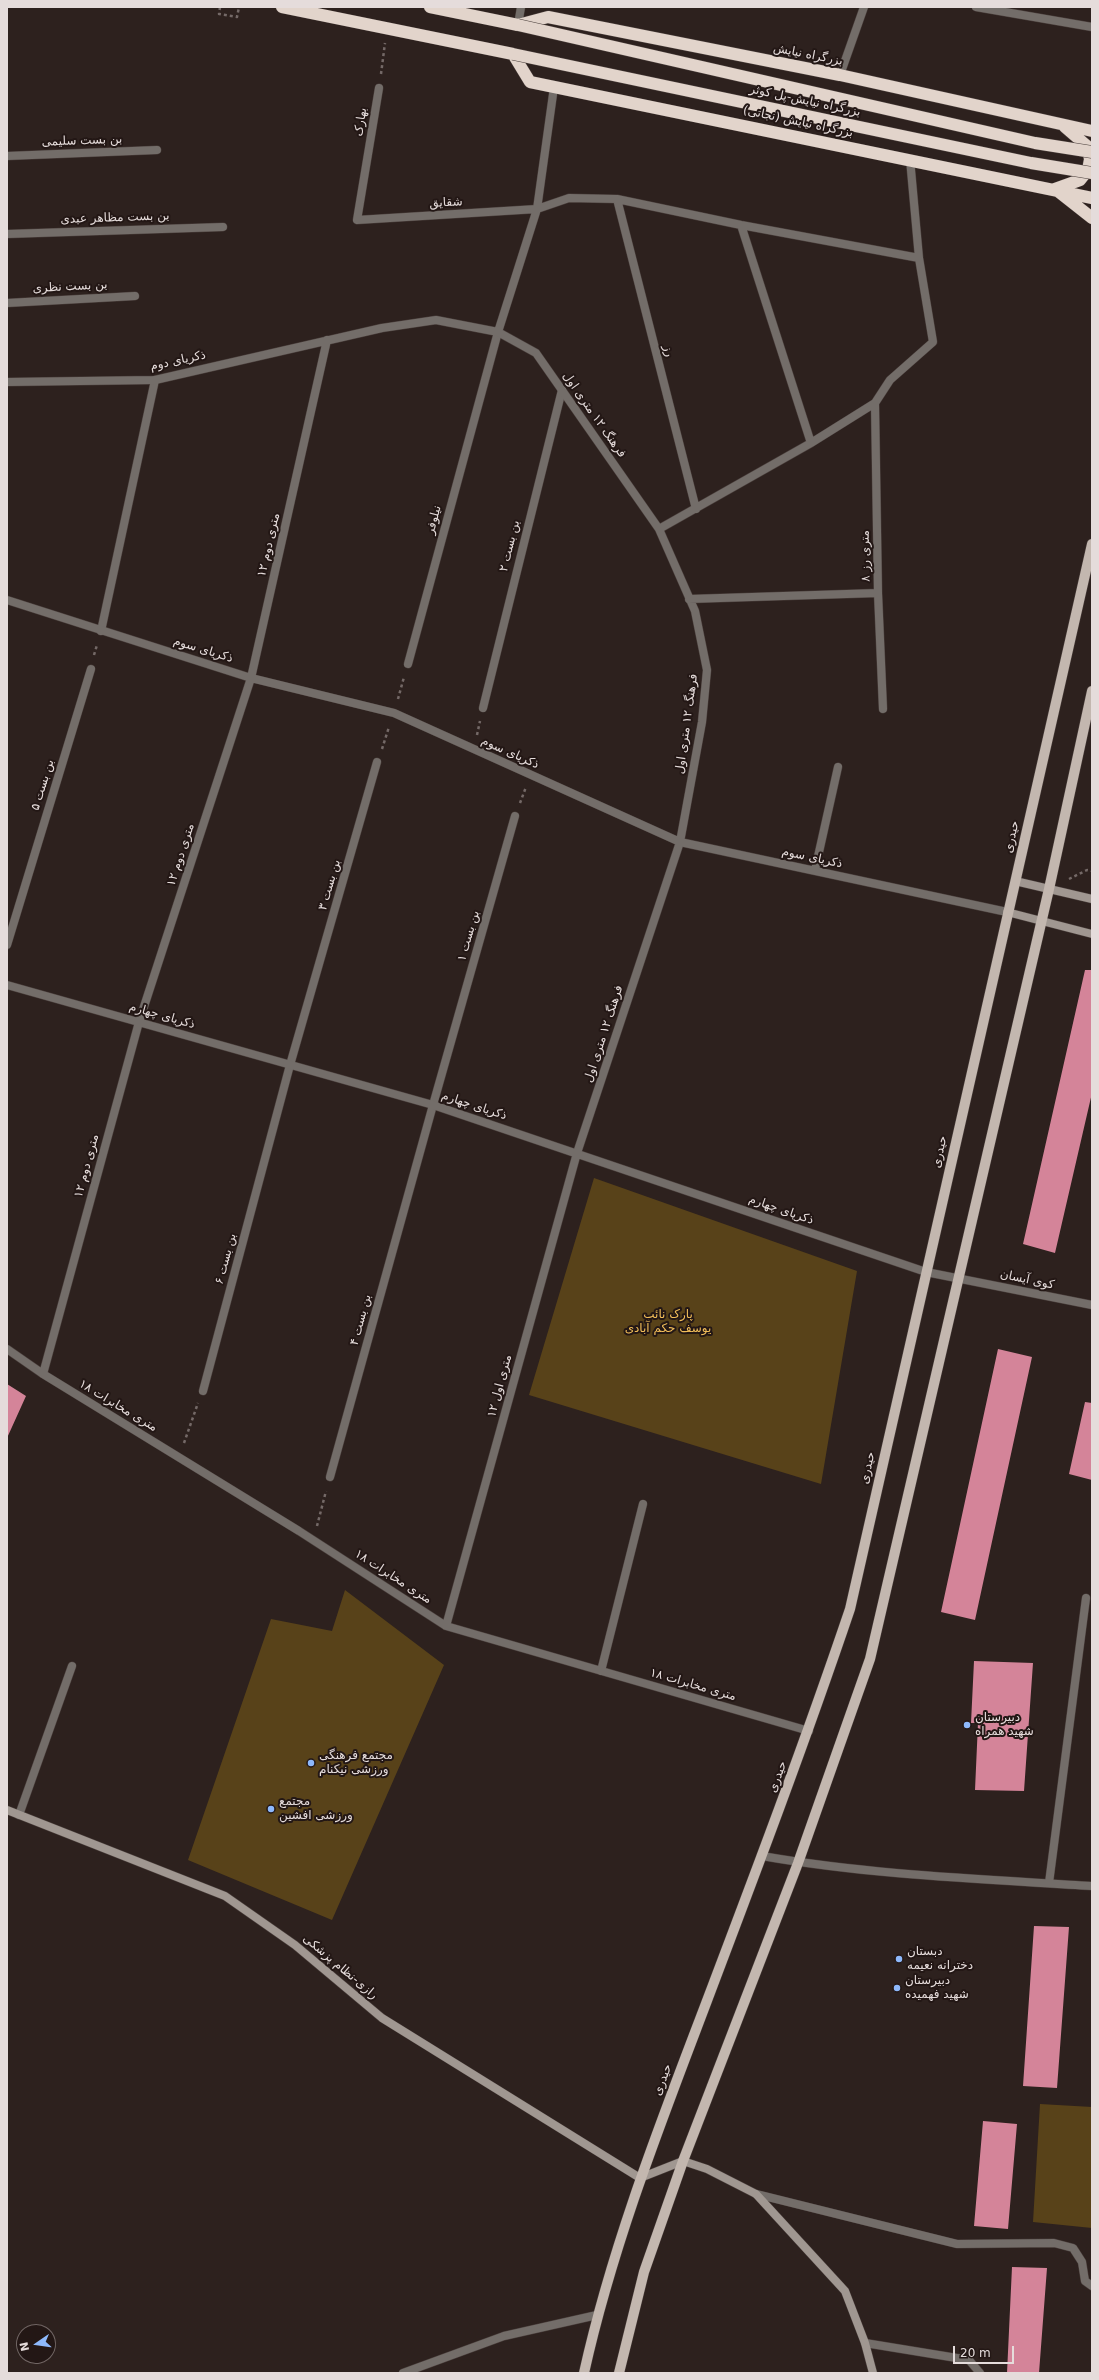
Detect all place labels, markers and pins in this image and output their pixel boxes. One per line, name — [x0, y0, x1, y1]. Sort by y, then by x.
place label: دبیرستان شهید همراه — [975, 1711, 1034, 1739]
marker: دبیرستان شهید همراه — [962, 1720, 972, 1730]
place label: مجتمع فرهنگی ورزشی نیکنام — [319, 1749, 393, 1777]
marker: مجتمع فرهنگی ورزشی نیکنام — [306, 1758, 316, 1768]
place label: مجتمع ورزشی افشین — [279, 1795, 353, 1823]
marker: مجتمع ورزشی افشین — [266, 1804, 276, 1814]
place label: دبستان دخترانه نعیمه — [907, 1945, 973, 1973]
marker: دبستان دخترانه نعیمه — [894, 1954, 904, 1964]
place label: دبیرستان شهید فهمیده — [905, 1974, 969, 2002]
marker: دبیرستان شهید فهمیده — [892, 1983, 902, 1993]

